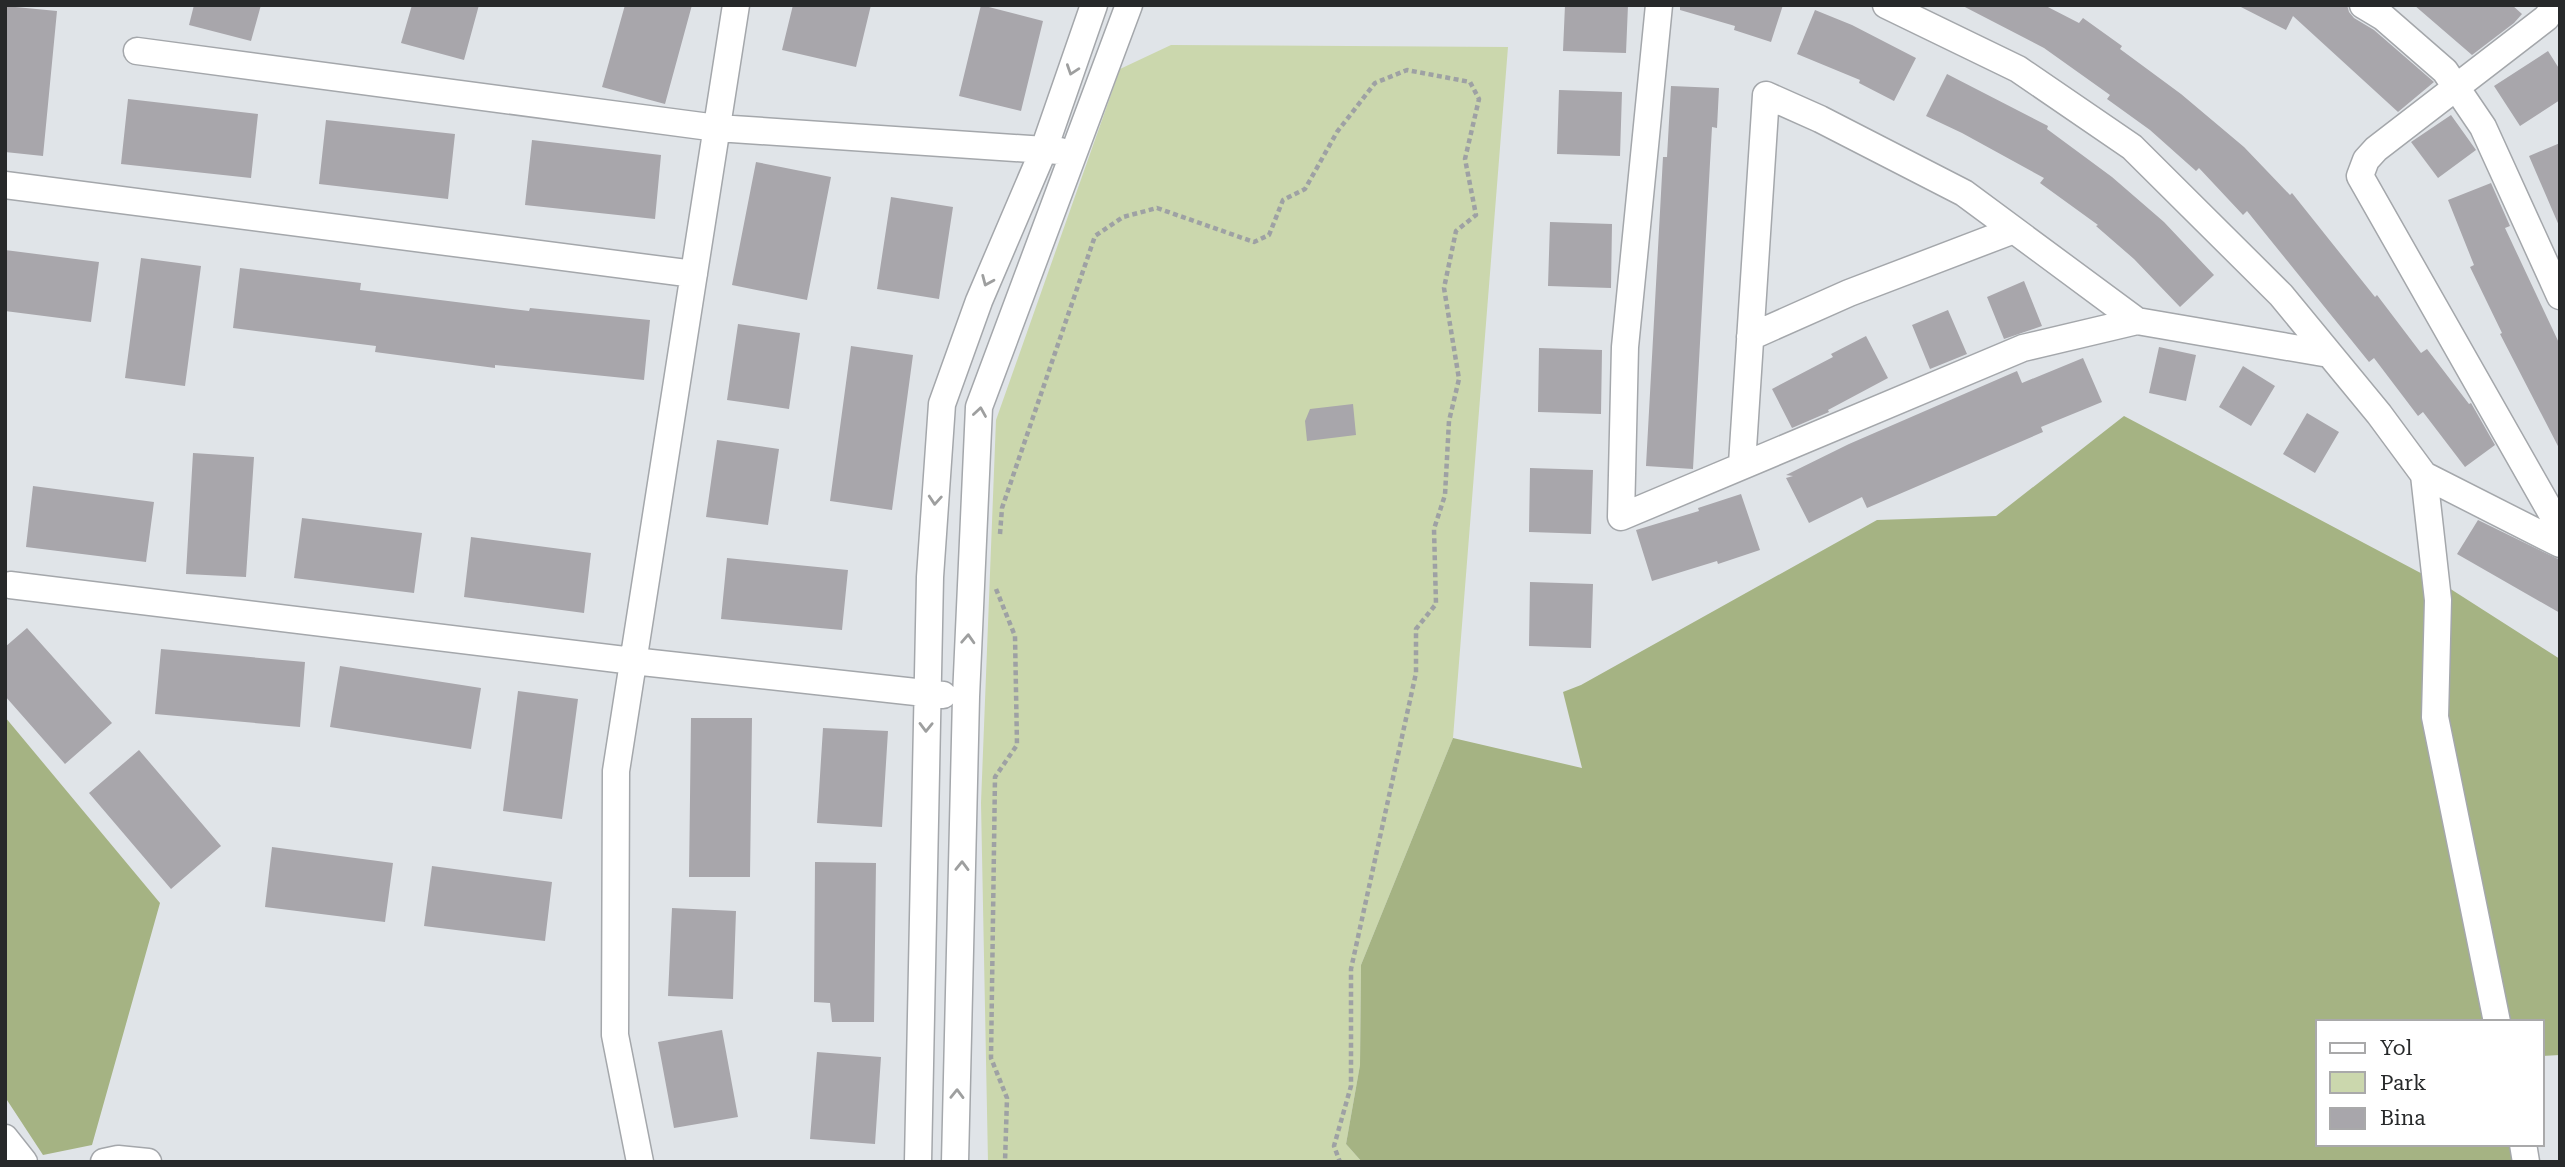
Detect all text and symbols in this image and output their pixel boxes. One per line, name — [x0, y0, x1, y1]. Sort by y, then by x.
one-way arrow — [1066, 63, 1080, 75]
one-way arrow — [981, 274, 995, 286]
one-way arrow — [973, 406, 988, 418]
one-way arrow — [928, 495, 943, 506]
one-way arrow — [961, 633, 976, 644]
one-way arrow — [919, 722, 934, 733]
one-way arrow — [954, 860, 970, 871]
legend — [2316, 1020, 2544, 1146]
text: Yol — [2380, 1036, 2413, 1060]
text: Park — [2380, 1071, 2426, 1095]
one-way arrow — [949, 1088, 965, 1098]
text: Bina — [2380, 1106, 2426, 1130]

